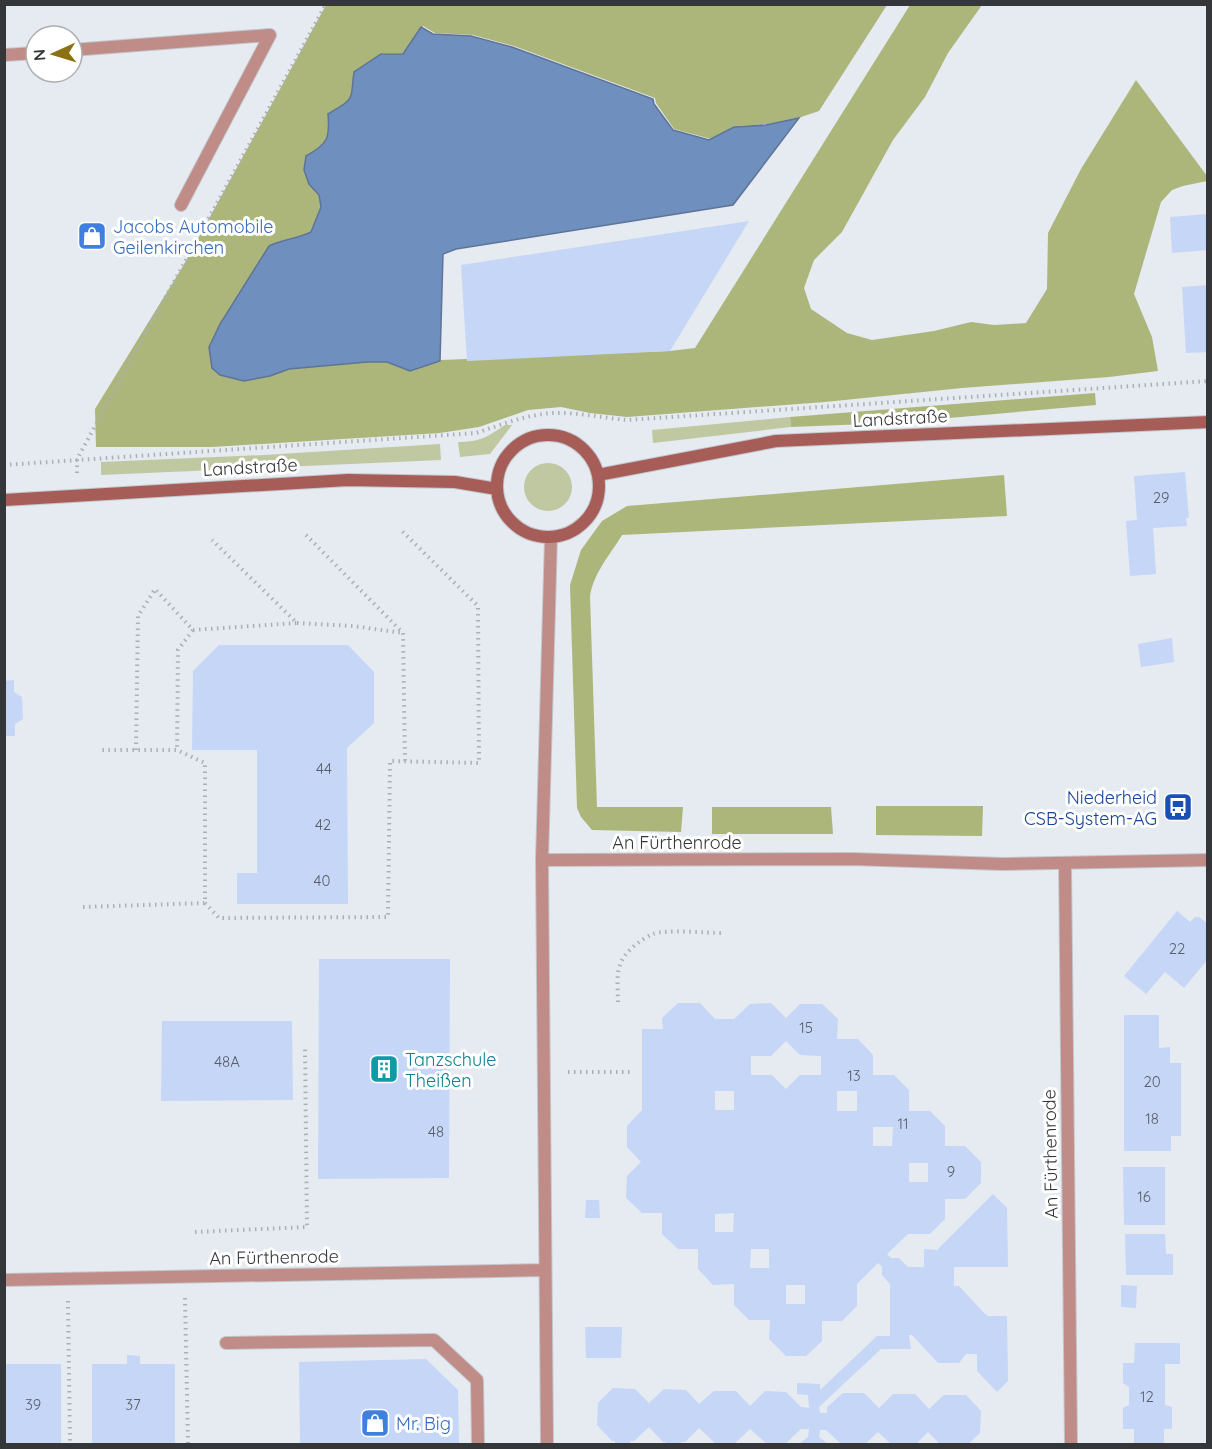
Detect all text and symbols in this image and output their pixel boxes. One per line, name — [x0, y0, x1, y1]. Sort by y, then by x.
north arrow — [24, 24, 84, 84]
text: N — [29, 48, 49, 62]
place label: Jacobs Automobile Geilenkirchen — [113, 215, 273, 259]
shop icon: Jacobs Automobile Geilenkirchen — [76, 220, 108, 252]
street label: Landstraße — [852, 404, 948, 432]
street label: Landstraße — [202, 453, 298, 481]
house number: 29 — [1153, 488, 1169, 507]
house number: 44 — [316, 759, 332, 778]
place label: Niederheid CSB-System-AG — [1024, 786, 1157, 830]
bus stop icon: Niederheid CSB-System-AG — [1162, 791, 1194, 823]
house number: 42 — [315, 815, 331, 834]
street label: An Fürthenrode — [612, 831, 742, 854]
house number: 40 — [314, 871, 330, 890]
house number: 22 — [1169, 939, 1185, 958]
house number: 15 — [799, 1018, 813, 1037]
place label: Tanzschule Theißen — [405, 1048, 496, 1092]
house number: 48A — [214, 1052, 240, 1071]
building icon: Tanzschule Theißen — [368, 1053, 400, 1085]
house number: 13 — [847, 1066, 861, 1085]
house number: 20 — [1143, 1072, 1161, 1091]
street label: An Fürthenrode — [1037, 1089, 1063, 1219]
house number: 18 — [1145, 1109, 1159, 1128]
house number: 11 — [897, 1114, 909, 1133]
house number: 48 — [428, 1122, 444, 1141]
house number: 9 — [947, 1162, 955, 1181]
house number: 16 — [1137, 1187, 1151, 1206]
street label: An Fürthenrode — [209, 1244, 339, 1270]
house number: 12 — [1140, 1387, 1154, 1406]
house number: 39 — [25, 1395, 41, 1414]
house number: 37 — [125, 1395, 141, 1414]
shop icon: Mr. Big — [359, 1407, 391, 1439]
place label: Mr. Big — [396, 1412, 451, 1435]

